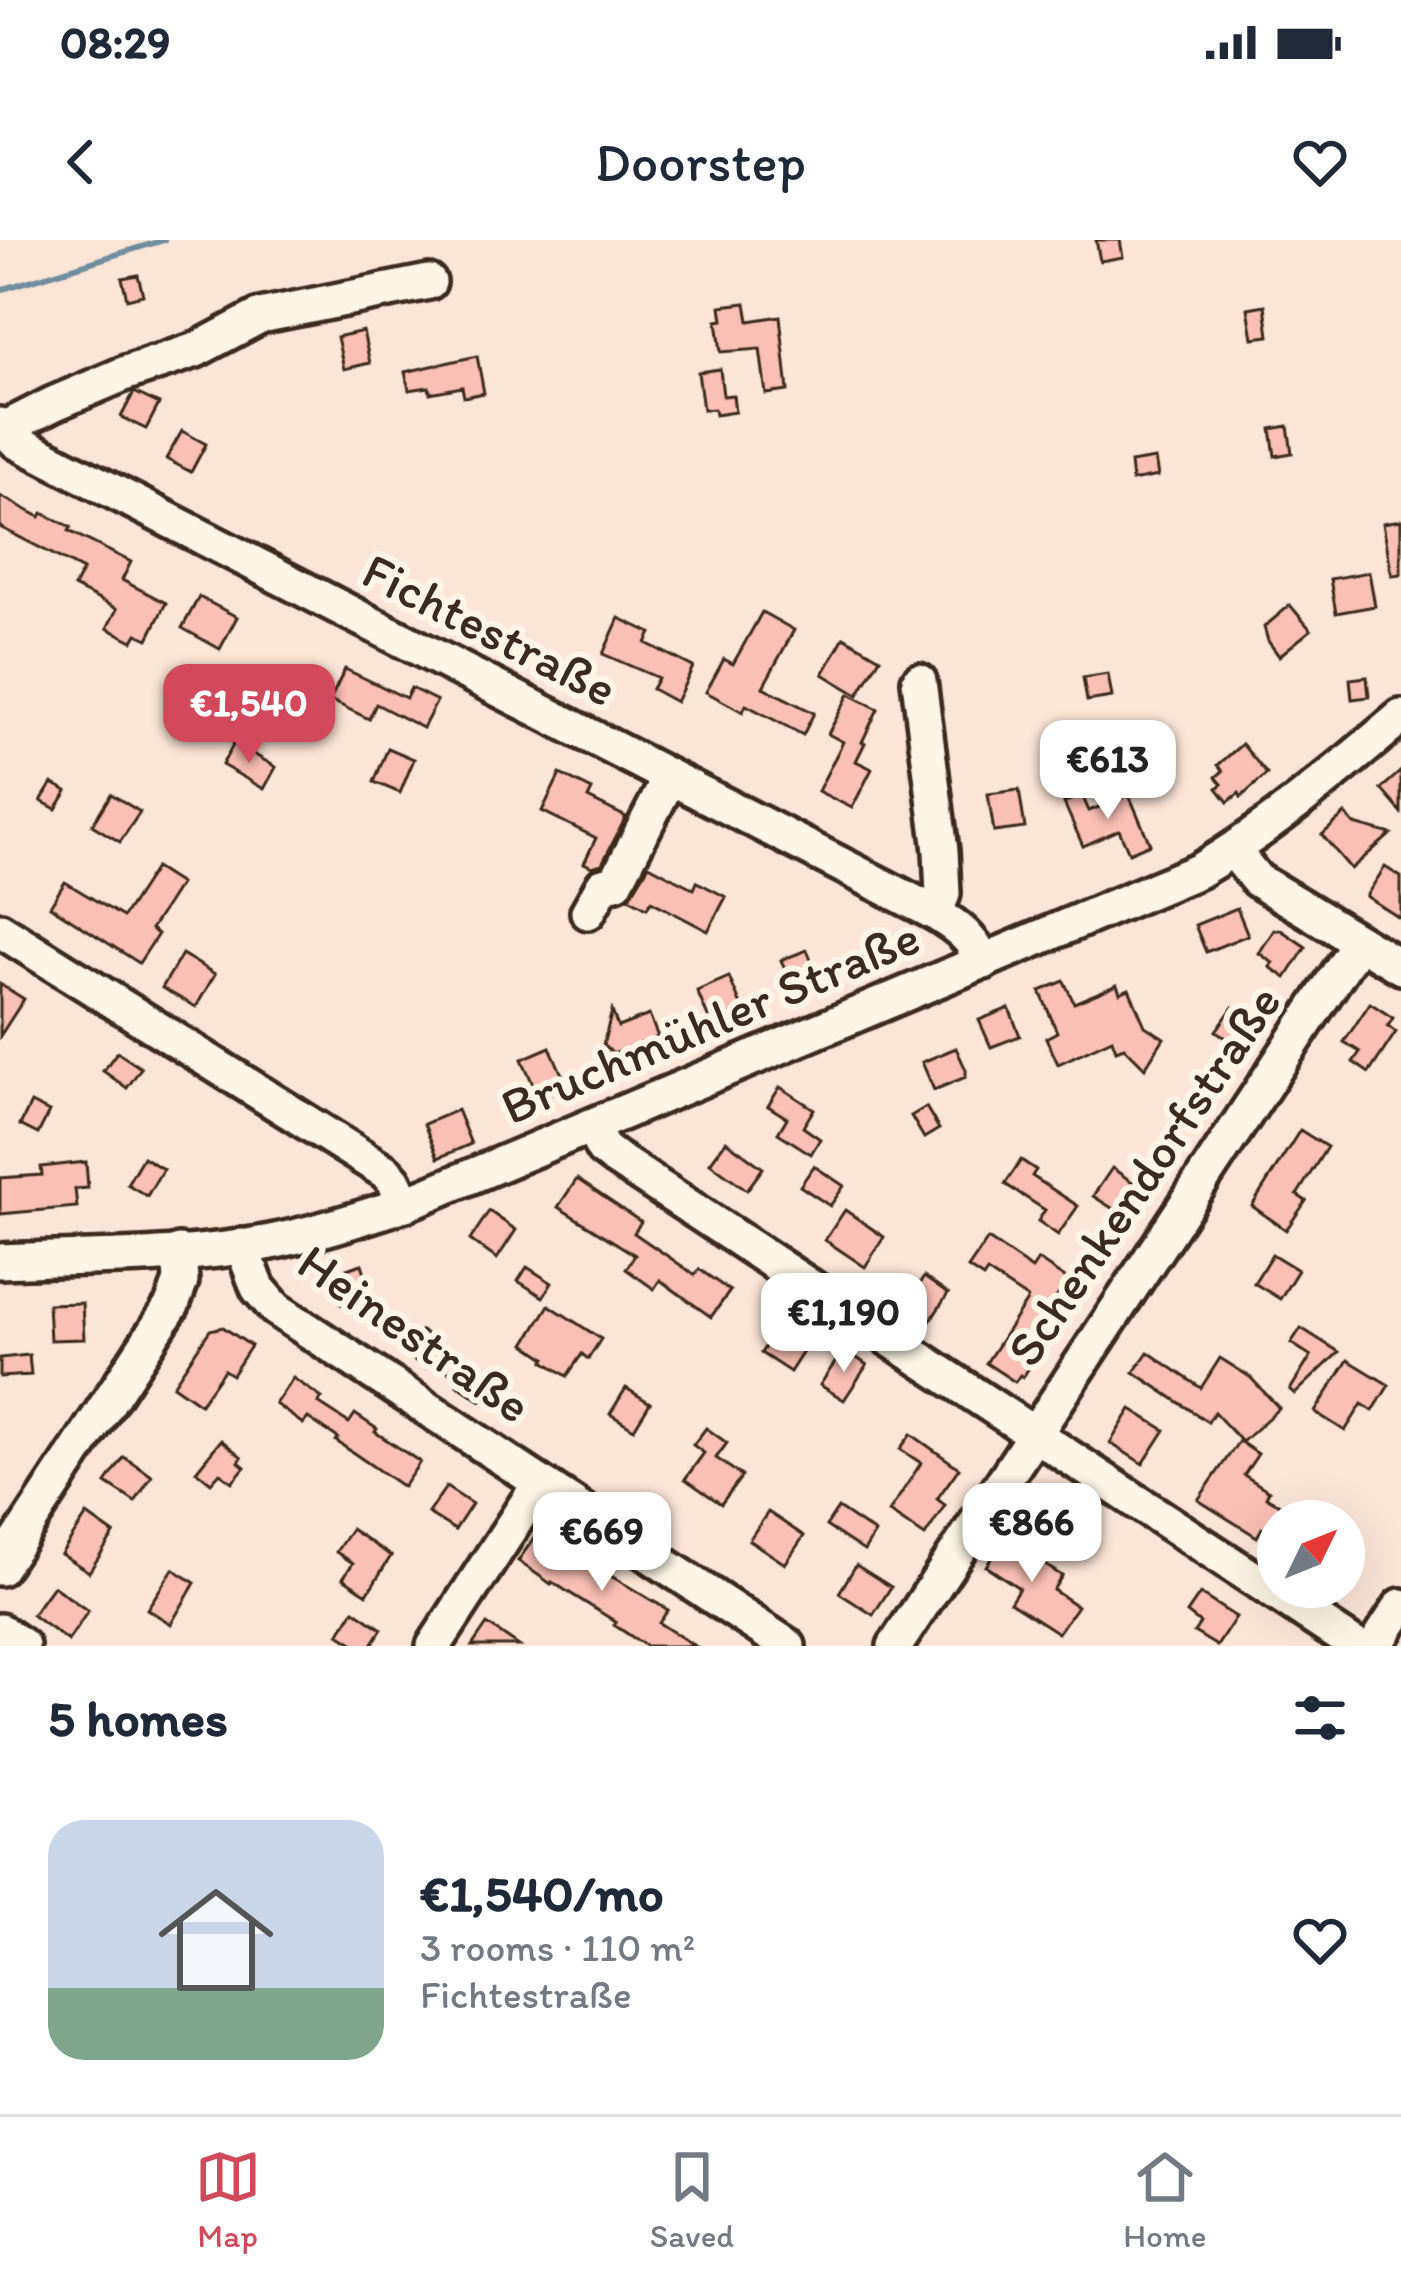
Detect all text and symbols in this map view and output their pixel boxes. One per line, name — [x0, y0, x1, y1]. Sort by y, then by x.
text: 08:29 — [60, 15, 171, 69]
icon: back — [48, 129, 114, 195]
icon: heart — [1287, 129, 1353, 195]
text: Doorstep — [595, 130, 806, 195]
street label: Fichtestraße — [353, 539, 627, 719]
pin: €1,540 — [151, 664, 347, 766]
text: €1,540 — [190, 679, 308, 726]
pin: €613 — [1037, 720, 1179, 822]
text: €613 — [1067, 735, 1149, 782]
street label: Bruchmühler Straße — [492, 906, 928, 1137]
street label: Schenkendorfstraße — [993, 973, 1293, 1377]
street label: Heinestraße — [287, 1231, 543, 1436]
pin: €1,190 — [746, 1273, 942, 1375]
text: €1,190 — [788, 1288, 900, 1335]
pin: €866 — [961, 1483, 1103, 1585]
pin: €669 — [531, 1492, 673, 1594]
text: €866 — [990, 1498, 1074, 1545]
north arrow — [1257, 1500, 1365, 1608]
map controls — [1257, 1500, 1365, 1608]
text: €669 — [560, 1507, 644, 1554]
icon: filters — [1287, 1685, 1353, 1751]
text: 5 homes — [48, 1688, 228, 1749]
text: €1,540/mo — [420, 1863, 664, 1924]
icon: home — [144, 1868, 288, 2012]
icon: heart — [1287, 1907, 1353, 1973]
text: 3 rooms · 110 m² — [420, 1924, 695, 1971]
text: Fichtestraße — [420, 1971, 632, 2018]
tab: Map — [195, 2144, 261, 2255]
tab: Saved — [650, 2144, 734, 2255]
tab: Home — [1123, 2144, 1206, 2255]

